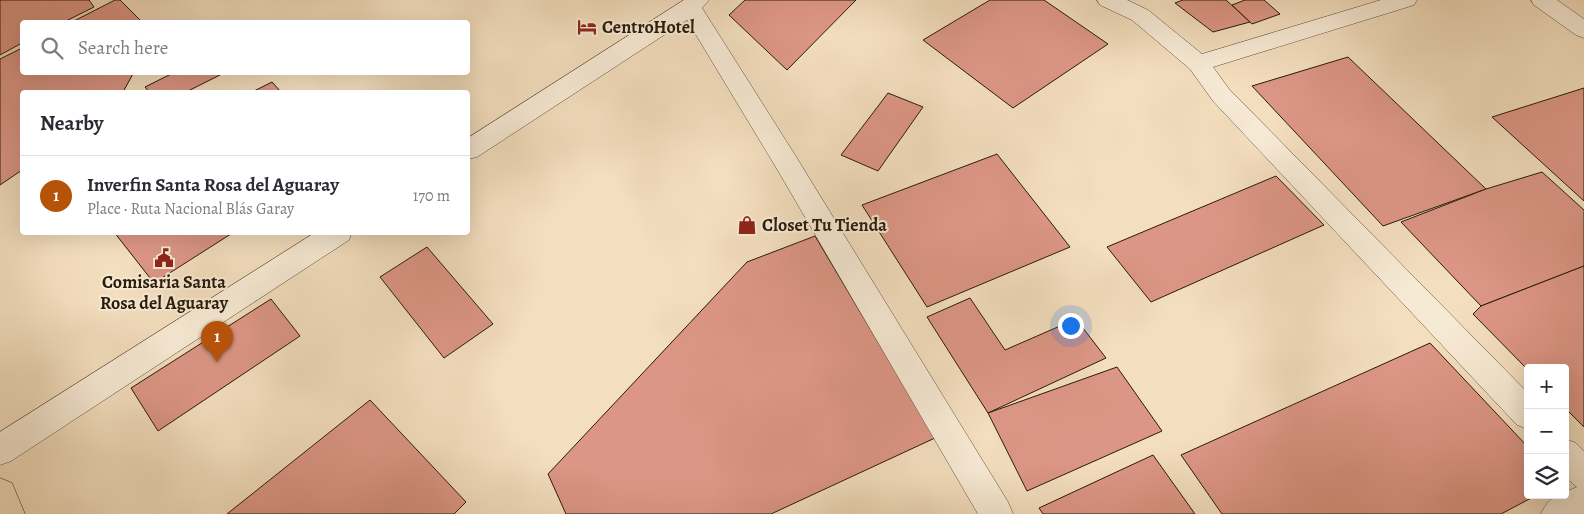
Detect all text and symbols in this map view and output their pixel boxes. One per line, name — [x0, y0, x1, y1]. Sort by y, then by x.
place label: CentroHotel — [602, 15, 695, 39]
hotel icon: CentroHotel — [576, 16, 598, 38]
search box — [20, 20, 470, 75]
icon: search — [38, 34, 66, 62]
text: Search here — [78, 35, 168, 61]
text: Nearby — [40, 109, 103, 137]
text: Inverfin Santa Rosa del Aguaray — [87, 172, 339, 198]
text: 1 — [53, 185, 59, 207]
text: 170 m — [413, 185, 450, 207]
text: Place · Ruta Nacional Blás Garay — [87, 198, 294, 220]
place label: Closet Tu Tienda — [762, 213, 887, 237]
shop icon: Closet Tu Tienda — [736, 214, 758, 236]
public building icon: Comisaria Santa Rosa del Aguaray — [153, 247, 175, 269]
place label: Comisaria Santa Rosa del Aguaray — [100, 270, 229, 315]
your location — [1058, 313, 1084, 339]
pin: 1 — [201, 321, 233, 362]
map controls — [1524, 364, 1569, 499]
button: + — [1524, 364, 1569, 409]
button: − — [1524, 409, 1569, 454]
button: layers — [1524, 454, 1569, 499]

